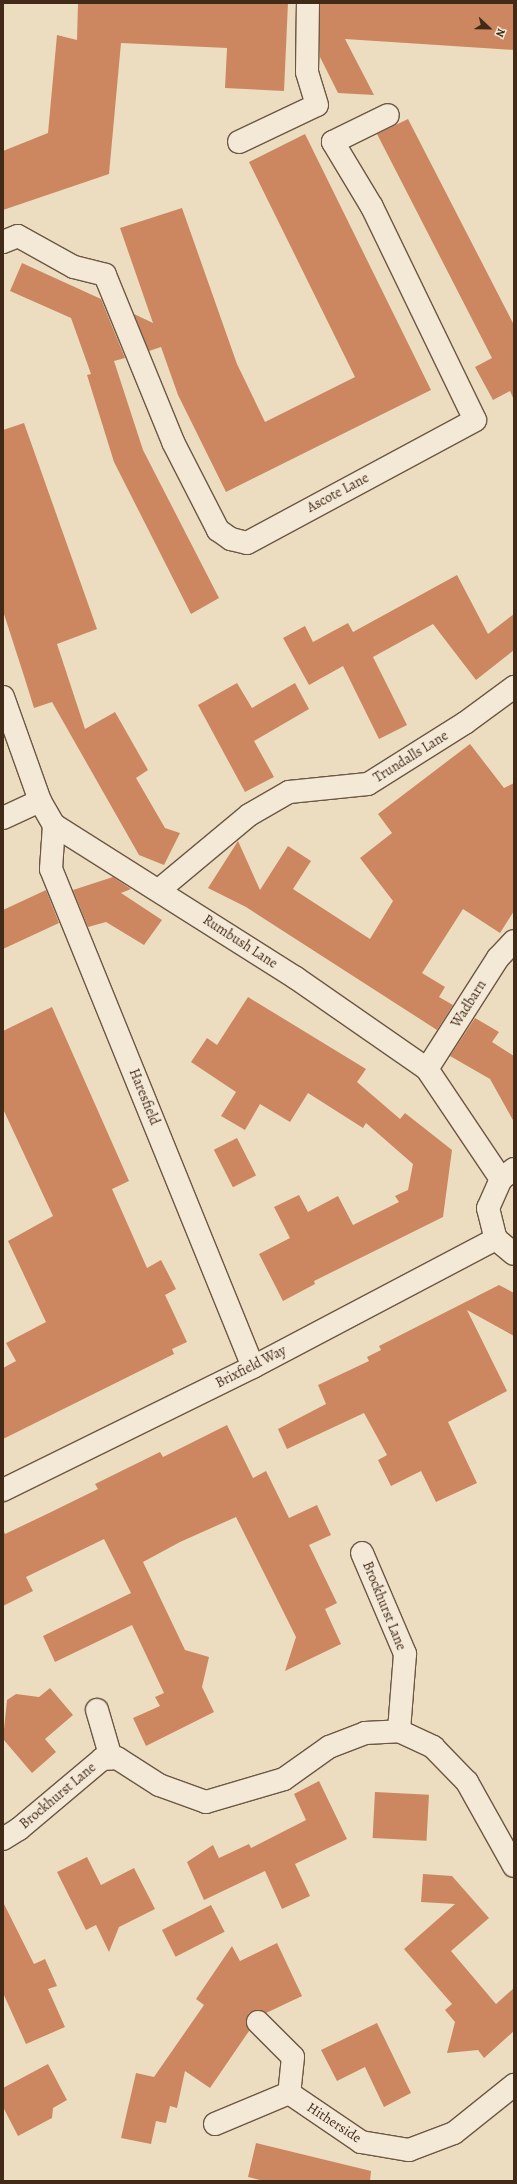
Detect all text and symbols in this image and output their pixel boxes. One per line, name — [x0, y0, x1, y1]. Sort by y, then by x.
north arrow — [469, 8, 509, 48]
text: N — [492, 26, 509, 39]
street label: Ascote Lane — [304, 470, 372, 516]
street label: Trundalls Lane — [371, 727, 451, 787]
street label: Rumbush Lane — [200, 912, 280, 972]
street label: Wadbarn — [448, 977, 490, 1031]
street label: Haresfield — [125, 1066, 163, 1128]
street label: Brixfield Way — [213, 1342, 289, 1392]
street label: Brockhurst Lane — [359, 1559, 409, 1653]
street label: Brockhurst Lane — [16, 1759, 100, 1833]
street label: Hitherside — [304, 2099, 364, 2147]

